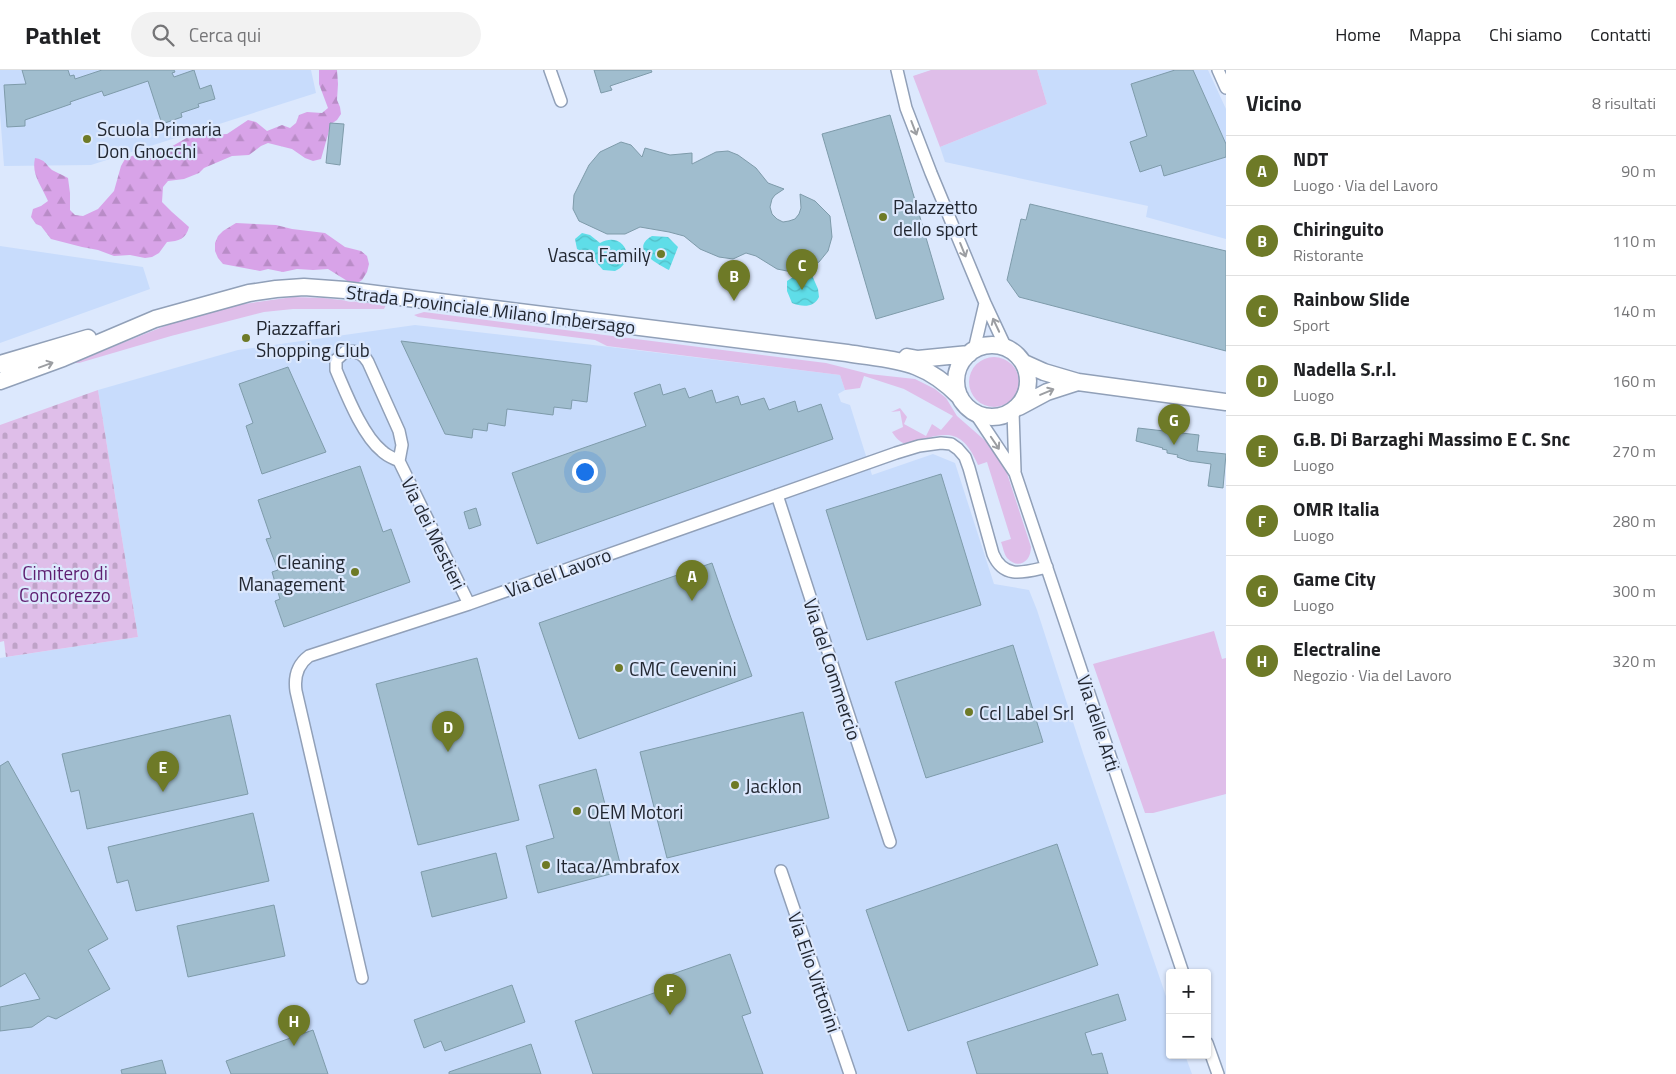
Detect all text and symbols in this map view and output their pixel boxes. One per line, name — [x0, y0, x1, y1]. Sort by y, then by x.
search box — [131, 12, 481, 57]
text: Pathlet — [25, 17, 101, 53]
text: Cerca qui — [189, 20, 261, 49]
icon: search — [149, 21, 177, 49]
text: Home — [1335, 21, 1381, 48]
text: Mappa — [1409, 21, 1461, 48]
text: Chi siamo — [1489, 21, 1562, 48]
text: Contatti — [1590, 21, 1651, 48]
text: Vicino — [1246, 87, 1302, 119]
text: 8 risultati — [1592, 91, 1656, 115]
place label: Scuola Primaria Don Gnocchi — [97, 114, 222, 165]
one-way arrow — [910, 120, 919, 135]
marker: Scuola Primaria Don Gnocchi — [81, 133, 93, 145]
text: NDT — [1293, 144, 1328, 173]
text: A — [1257, 159, 1267, 183]
text: 90 m — [1621, 159, 1656, 183]
text: Luogo · Via del Lavoro — [1293, 173, 1438, 197]
place label: Palazzetto dello sport — [893, 192, 978, 243]
marker: Palazzetto dello sport — [877, 211, 889, 223]
text: Chiringuito — [1293, 214, 1384, 243]
text: B — [1257, 229, 1267, 253]
text: 110 m — [1612, 229, 1656, 253]
place label: Vasca Family — [548, 240, 651, 269]
one-way arrow — [959, 242, 968, 257]
text: Ristorante — [1293, 243, 1364, 267]
marker: Vasca Family — [655, 248, 667, 260]
pin: C — [786, 249, 818, 290]
pin: B — [718, 260, 750, 301]
street label: Strada Provinciale Milano Imbersago — [345, 277, 637, 341]
text: Rainbow Slide — [1293, 284, 1410, 313]
text: C — [1258, 299, 1266, 323]
text: 140 m — [1612, 299, 1656, 323]
place label: Piazzaffari Shopping Club — [256, 313, 370, 364]
text: Sport — [1293, 313, 1330, 337]
one-way arrow — [990, 318, 1000, 333]
marker: Piazzaffari Shopping Club — [240, 332, 252, 344]
text: Nadella S.r.l. — [1293, 354, 1396, 383]
one-way arrow — [38, 359, 53, 369]
text: D — [1257, 369, 1267, 393]
text: 160 m — [1612, 369, 1656, 393]
text: Luogo — [1293, 383, 1334, 407]
one-way arrow — [1039, 387, 1054, 397]
pin: G — [1158, 404, 1190, 445]
text: G.B. Di Barzaghi Massimo E C. Snc — [1293, 424, 1570, 453]
one-way arrow — [990, 435, 1000, 449]
text: E — [1258, 439, 1266, 463]
text: 270 m — [1612, 439, 1656, 463]
text: Luogo — [1293, 453, 1334, 477]
your location — [572, 459, 598, 485]
street label: Via dei Mestieri — [394, 472, 474, 594]
text: OMR Italia — [1293, 494, 1379, 523]
text: F — [1258, 509, 1266, 533]
text: 280 m — [1612, 509, 1656, 533]
text: Luogo — [1293, 523, 1334, 547]
street label: Via del Lavoro — [501, 539, 615, 605]
place label: Cleaning Management — [238, 547, 345, 598]
park label: Cimitero di Concorezzo — [19, 558, 111, 609]
pin: A — [676, 560, 708, 601]
text: Game City — [1293, 564, 1376, 593]
marker: Cleaning Management — [349, 566, 361, 578]
text: G — [1257, 579, 1267, 603]
text: 300 m — [1612, 579, 1656, 603]
text: Luogo — [1293, 593, 1334, 617]
street label: Via del Commercio — [796, 594, 870, 744]
text: Electraline — [1293, 634, 1381, 663]
text: H — [1257, 649, 1267, 673]
text: 320 m — [1612, 649, 1656, 673]
place label: CMC Cevenini — [629, 654, 737, 683]
marker: CMC Cevenini — [613, 662, 625, 674]
text: Negozio · Via del Lavoro — [1293, 663, 1452, 687]
street label: Via delle Arti — [1070, 671, 1128, 775]
place label: Ccl Label Srl — [979, 698, 1074, 727]
marker: Ccl Label Srl — [963, 706, 975, 718]
pin: D — [432, 711, 464, 752]
pin: E — [147, 751, 179, 792]
place label: Jacklon — [745, 771, 802, 800]
marker: Jacklon — [729, 779, 741, 791]
place label: OEM Motori — [587, 797, 683, 826]
marker: OEM Motori — [571, 805, 583, 817]
place label: Itaca/Ambrafox — [556, 851, 680, 880]
marker: Itaca/Ambrafox — [540, 859, 552, 871]
street label: Via Elio Vittorini — [781, 908, 849, 1036]
map controls — [1166, 969, 1211, 1059]
button: + — [1166, 969, 1211, 1014]
pin: F — [654, 974, 686, 1015]
pin: H — [278, 1005, 310, 1046]
button: − — [1166, 1014, 1211, 1059]

